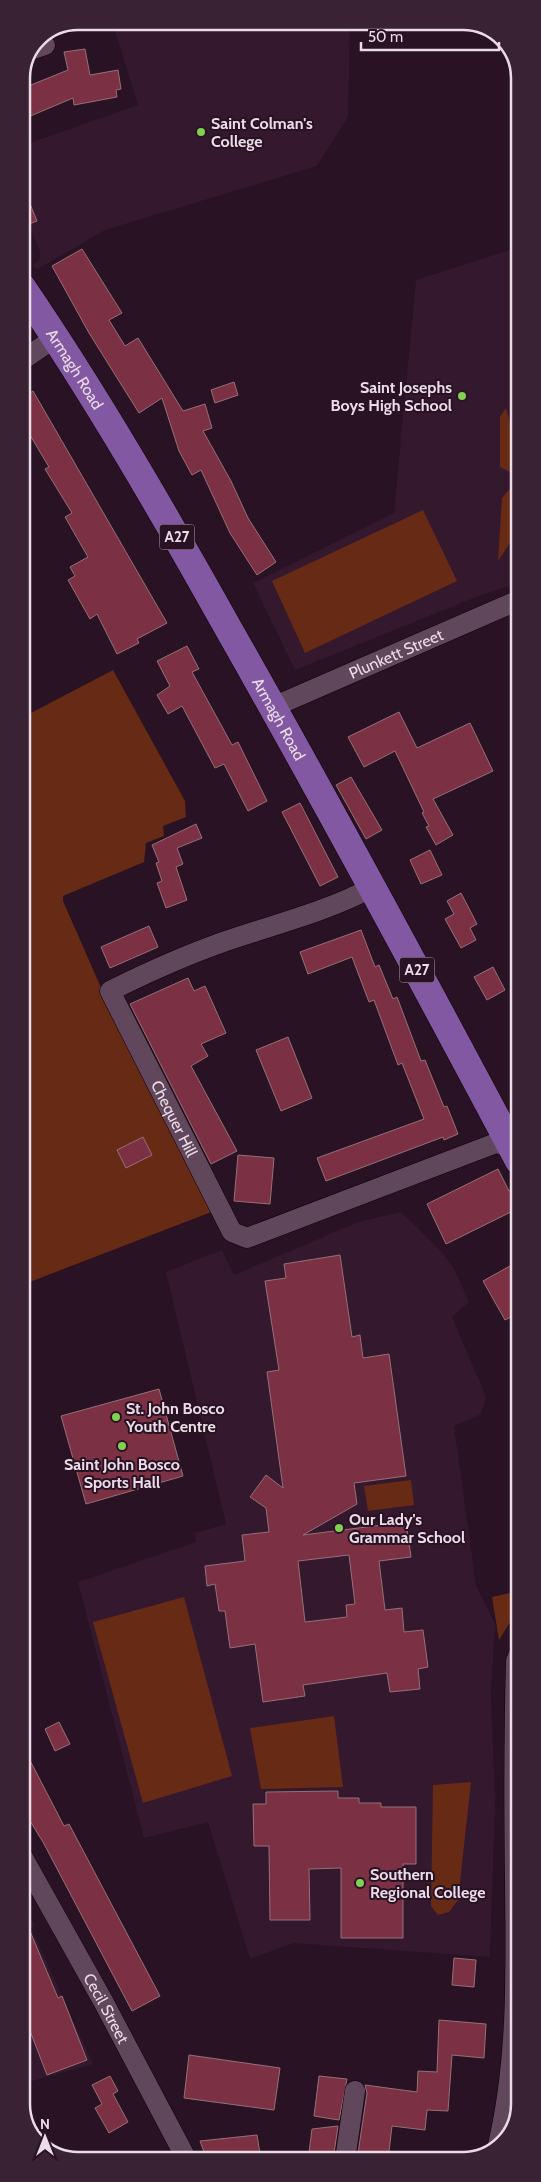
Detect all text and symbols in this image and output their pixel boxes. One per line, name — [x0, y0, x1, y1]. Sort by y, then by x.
scale bar — [361, 20, 498, 52]
text: 50 m — [368, 28, 403, 46]
place label: Saint Colman's College — [211, 114, 313, 151]
marker: Saint Colman's College — [195, 126, 207, 138]
street label: Armagh Road — [42, 325, 107, 413]
place label: Saint Josephs Boys High School — [331, 378, 452, 415]
marker: Saint Josephs Boys High School — [456, 390, 468, 402]
road number: A27 — [160, 524, 194, 550]
street label: Plunkett Street — [346, 625, 447, 683]
street label: Armagh Road — [248, 674, 309, 764]
road number: A27 — [400, 958, 434, 982]
street label: Chequer Hill — [147, 1077, 201, 1160]
place label: St. John Bosco Youth Centre — [125, 1399, 225, 1436]
marker: St. John Bosco Youth Centre — [110, 1411, 122, 1423]
marker: Saint John Bosco Sports Hall — [116, 1440, 128, 1452]
place label: Saint John Bosco Sports Hall — [64, 1455, 180, 1492]
place label: Our Lady's Grammar School — [349, 1510, 465, 1547]
marker: Our Lady's Grammar School — [333, 1522, 345, 1534]
place label: Southern Regional College — [370, 1865, 485, 1902]
marker: Southern Regional College — [354, 1877, 366, 1889]
street label: Cecil Street — [79, 1970, 133, 2047]
north arrow — [20, 2112, 70, 2162]
text: N — [40, 2115, 50, 2133]

